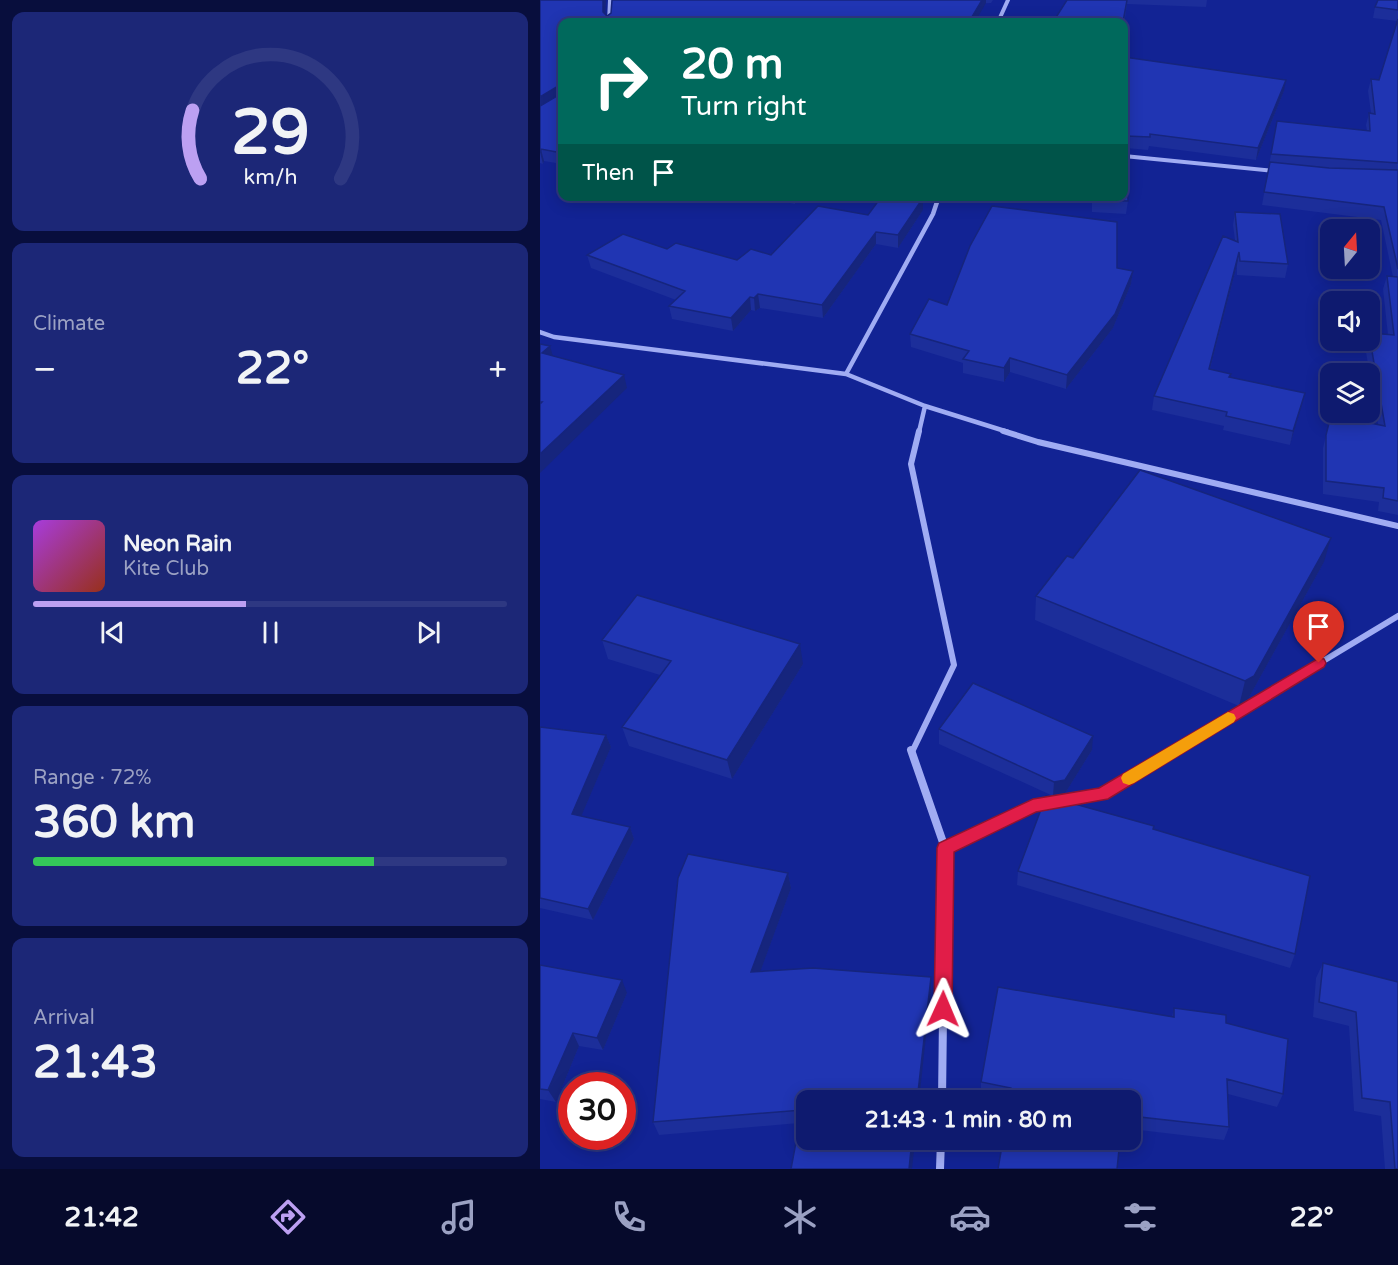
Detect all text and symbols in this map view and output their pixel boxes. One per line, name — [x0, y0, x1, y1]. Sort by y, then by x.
text: 20 m — [681, 39, 783, 90]
icon: right — [582, 42, 660, 120]
text: Turn right — [681, 90, 807, 123]
text: 29 — [231, 96, 309, 171]
icon: arrive — [647, 156, 680, 189]
text: Then — [582, 160, 635, 186]
text: km/h — [243, 164, 297, 190]
north arrow — [1320, 219, 1380, 279]
map controls — [1320, 219, 1380, 423]
button: sound — [1320, 291, 1380, 351]
text: Climate — [33, 312, 105, 336]
text: 22° — [236, 342, 309, 396]
text: − — [33, 350, 57, 389]
text: + — [488, 350, 507, 389]
button: layers — [1320, 363, 1380, 423]
text: Neon Rain — [123, 531, 232, 557]
text: Kite Club — [123, 557, 209, 581]
pin — [1293, 601, 1344, 663]
icon: arrive — [1302, 610, 1335, 643]
icon: previous — [96, 616, 129, 649]
icon: pause — [254, 616, 287, 649]
icon: next — [412, 616, 445, 649]
text: Range · 72% — [33, 766, 152, 790]
text: 360 km — [33, 796, 195, 850]
position arrow — [911, 977, 975, 1041]
text: Arrival — [33, 1006, 95, 1030]
text: 21:43 — [33, 1036, 158, 1090]
speed limit sign: 30 — [558, 1072, 636, 1150]
text: 21:43 · 1 min · 80 m — [865, 1107, 1072, 1133]
icon: directions — [267, 1196, 309, 1238]
icon: music — [438, 1196, 480, 1238]
icon: phone — [608, 1196, 650, 1238]
icon: climate — [779, 1196, 821, 1238]
icon: car — [949, 1196, 991, 1238]
icon: filters — [1119, 1196, 1161, 1238]
text: 21:42 — [64, 1201, 139, 1234]
text: 22° — [1290, 1201, 1334, 1234]

